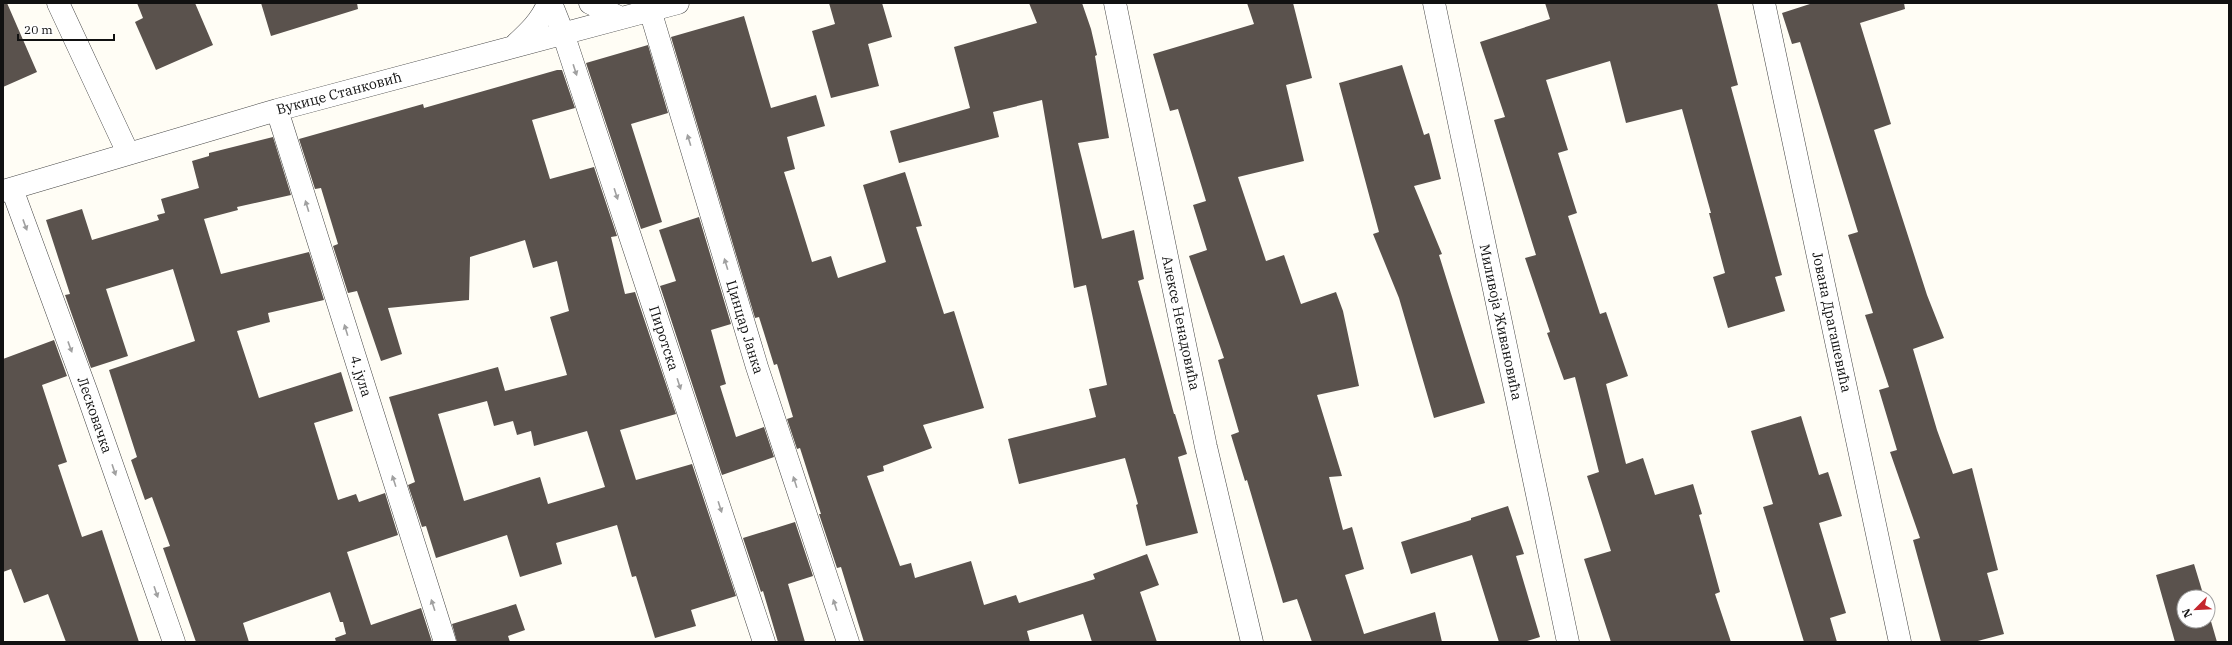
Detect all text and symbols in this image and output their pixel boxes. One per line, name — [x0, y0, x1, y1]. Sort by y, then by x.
scale bar — [18, 16, 114, 42]
text: 20 m — [24, 22, 53, 37]
one-way arrow — [573, 65, 579, 77]
street label: Вукице Станковић — [274, 68, 404, 118]
one-way arrow — [686, 133, 692, 145]
one-way arrow — [613, 188, 619, 200]
one-way arrow — [304, 200, 310, 212]
one-way arrow — [23, 220, 29, 232]
street label: Миливоја Живановића — [1476, 242, 1526, 402]
street label: Јована Драгашевића — [1808, 250, 1856, 394]
street label: Алексе Ненадовића — [1158, 254, 1204, 392]
one-way arrow — [723, 258, 729, 270]
street label: Цинцар Јанка — [722, 278, 768, 376]
street label: Пиротска — [645, 303, 683, 373]
one-way arrow — [343, 324, 349, 336]
one-way arrow — [68, 342, 74, 354]
street label: 4. јула — [346, 353, 376, 399]
street label: Лесковачка — [74, 374, 117, 456]
one-way arrow — [676, 378, 682, 390]
one-way arrow — [111, 464, 117, 476]
one-way arrow — [391, 475, 397, 487]
one-way arrow — [791, 475, 797, 487]
one-way arrow — [717, 502, 723, 514]
one-way arrow — [154, 587, 160, 599]
north arrow — [2176, 589, 2216, 629]
one-way arrow — [430, 599, 436, 611]
one-way arrow — [832, 599, 838, 611]
text: N — [2179, 606, 2195, 620]

